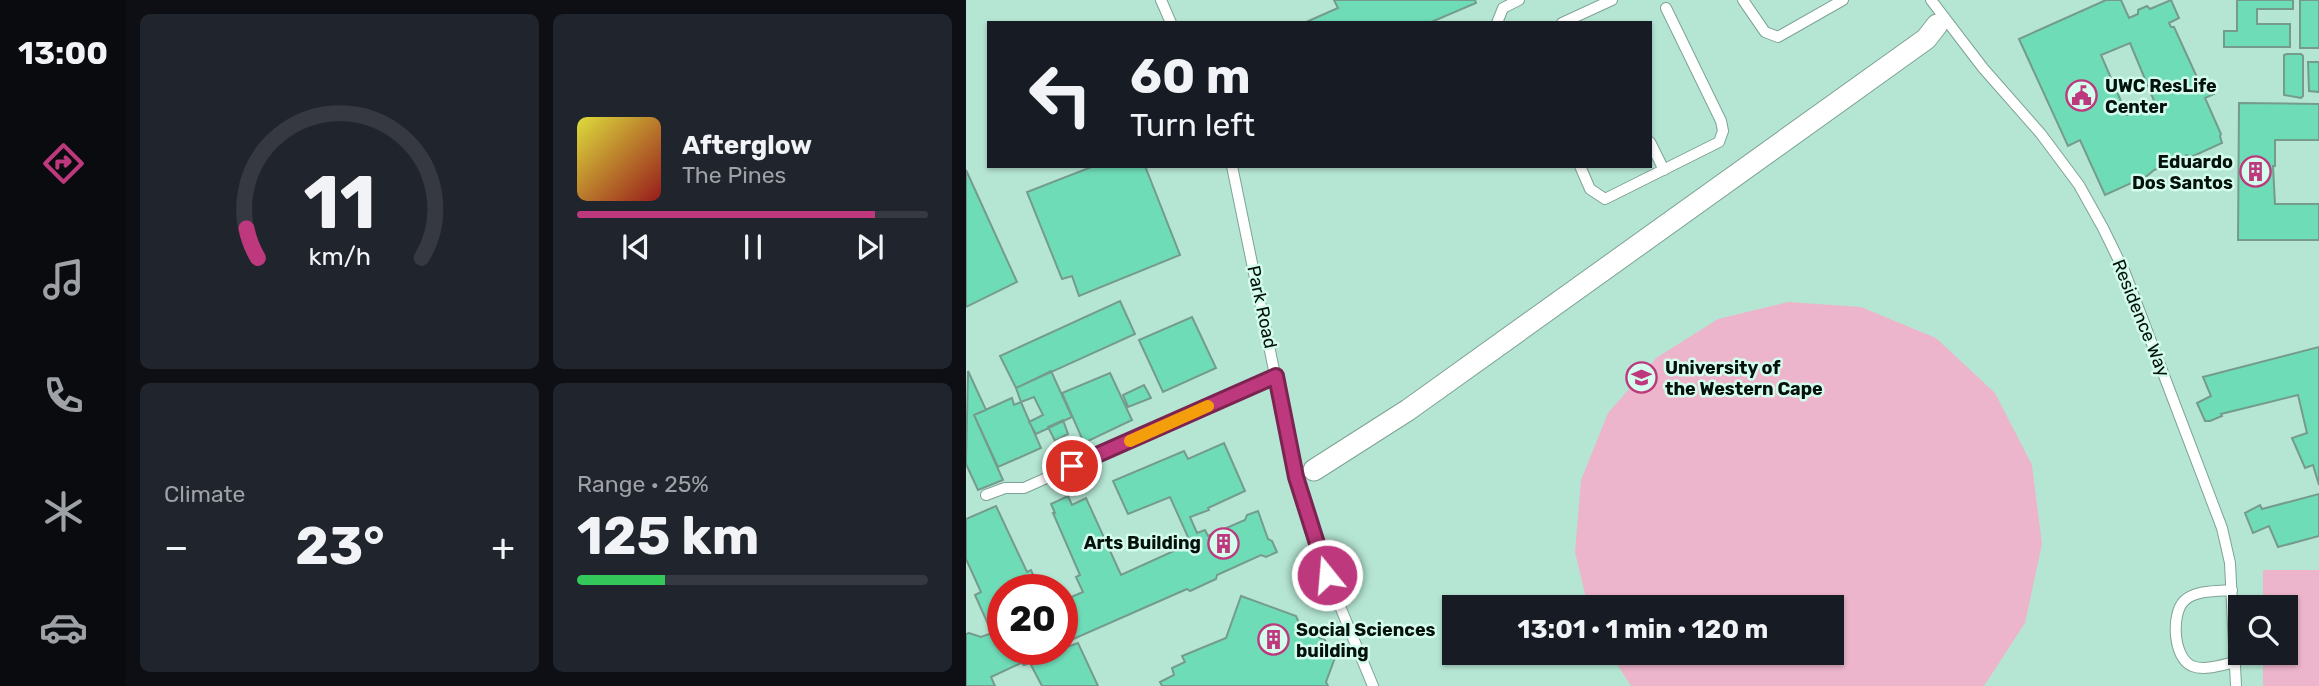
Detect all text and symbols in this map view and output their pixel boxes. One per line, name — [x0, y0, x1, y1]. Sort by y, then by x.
text: 13:00 — [18, 34, 108, 72]
text: 60 m — [1130, 47, 1251, 105]
icon: left — [1015, 49, 1106, 140]
place label: UWC ResLife Center — [2105, 75, 2217, 118]
public building icon: UWC ResLife Center — [2065, 79, 2099, 113]
text: Turn left — [1130, 106, 1255, 144]
text: Afterglow — [682, 130, 812, 161]
icon: directions — [39, 139, 88, 188]
place label: Eduardo Dos Santos — [2132, 151, 2233, 194]
building icon: Eduardo Dos Santos — [2239, 155, 2273, 189]
text: 11 — [303, 160, 376, 246]
text: The Pines — [682, 161, 786, 189]
icon: previous — [617, 228, 655, 266]
icon: pause — [734, 228, 772, 266]
icon: next — [851, 228, 889, 266]
text: km/h — [308, 242, 371, 271]
icon: music — [39, 255, 88, 304]
street label: Residence Way — [2107, 256, 2175, 380]
street label: Park Road — [1242, 263, 1282, 351]
place label: University of the Western Cape — [1665, 357, 1823, 400]
school or university icon: University of the Western Cape — [1625, 361, 1659, 395]
icon: phone — [39, 371, 88, 420]
pin — [1042, 436, 1102, 496]
icon: arrive — [1053, 447, 1091, 485]
text: Range · 25% — [577, 470, 709, 498]
text: Climate — [164, 480, 245, 508]
icon: climate — [39, 487, 88, 536]
text: 125 km — [577, 505, 759, 567]
text: 23° — [295, 515, 385, 577]
text: − — [164, 524, 189, 570]
text: + — [491, 524, 515, 570]
building icon: Arts Building — [1207, 526, 1241, 560]
place label: Arts Building — [1084, 532, 1201, 554]
position arrow — [1290, 538, 1364, 612]
speed limit sign: 20 — [987, 574, 1078, 665]
map controls — [2228, 595, 2298, 665]
button: search — [2228, 595, 2298, 665]
icon: car — [39, 603, 88, 652]
text: 13:01 · 1 min · 120 m — [1518, 614, 1768, 645]
place label: Social Sciences building — [1296, 619, 1436, 662]
building icon: Social Sciences building — [1256, 623, 1290, 657]

